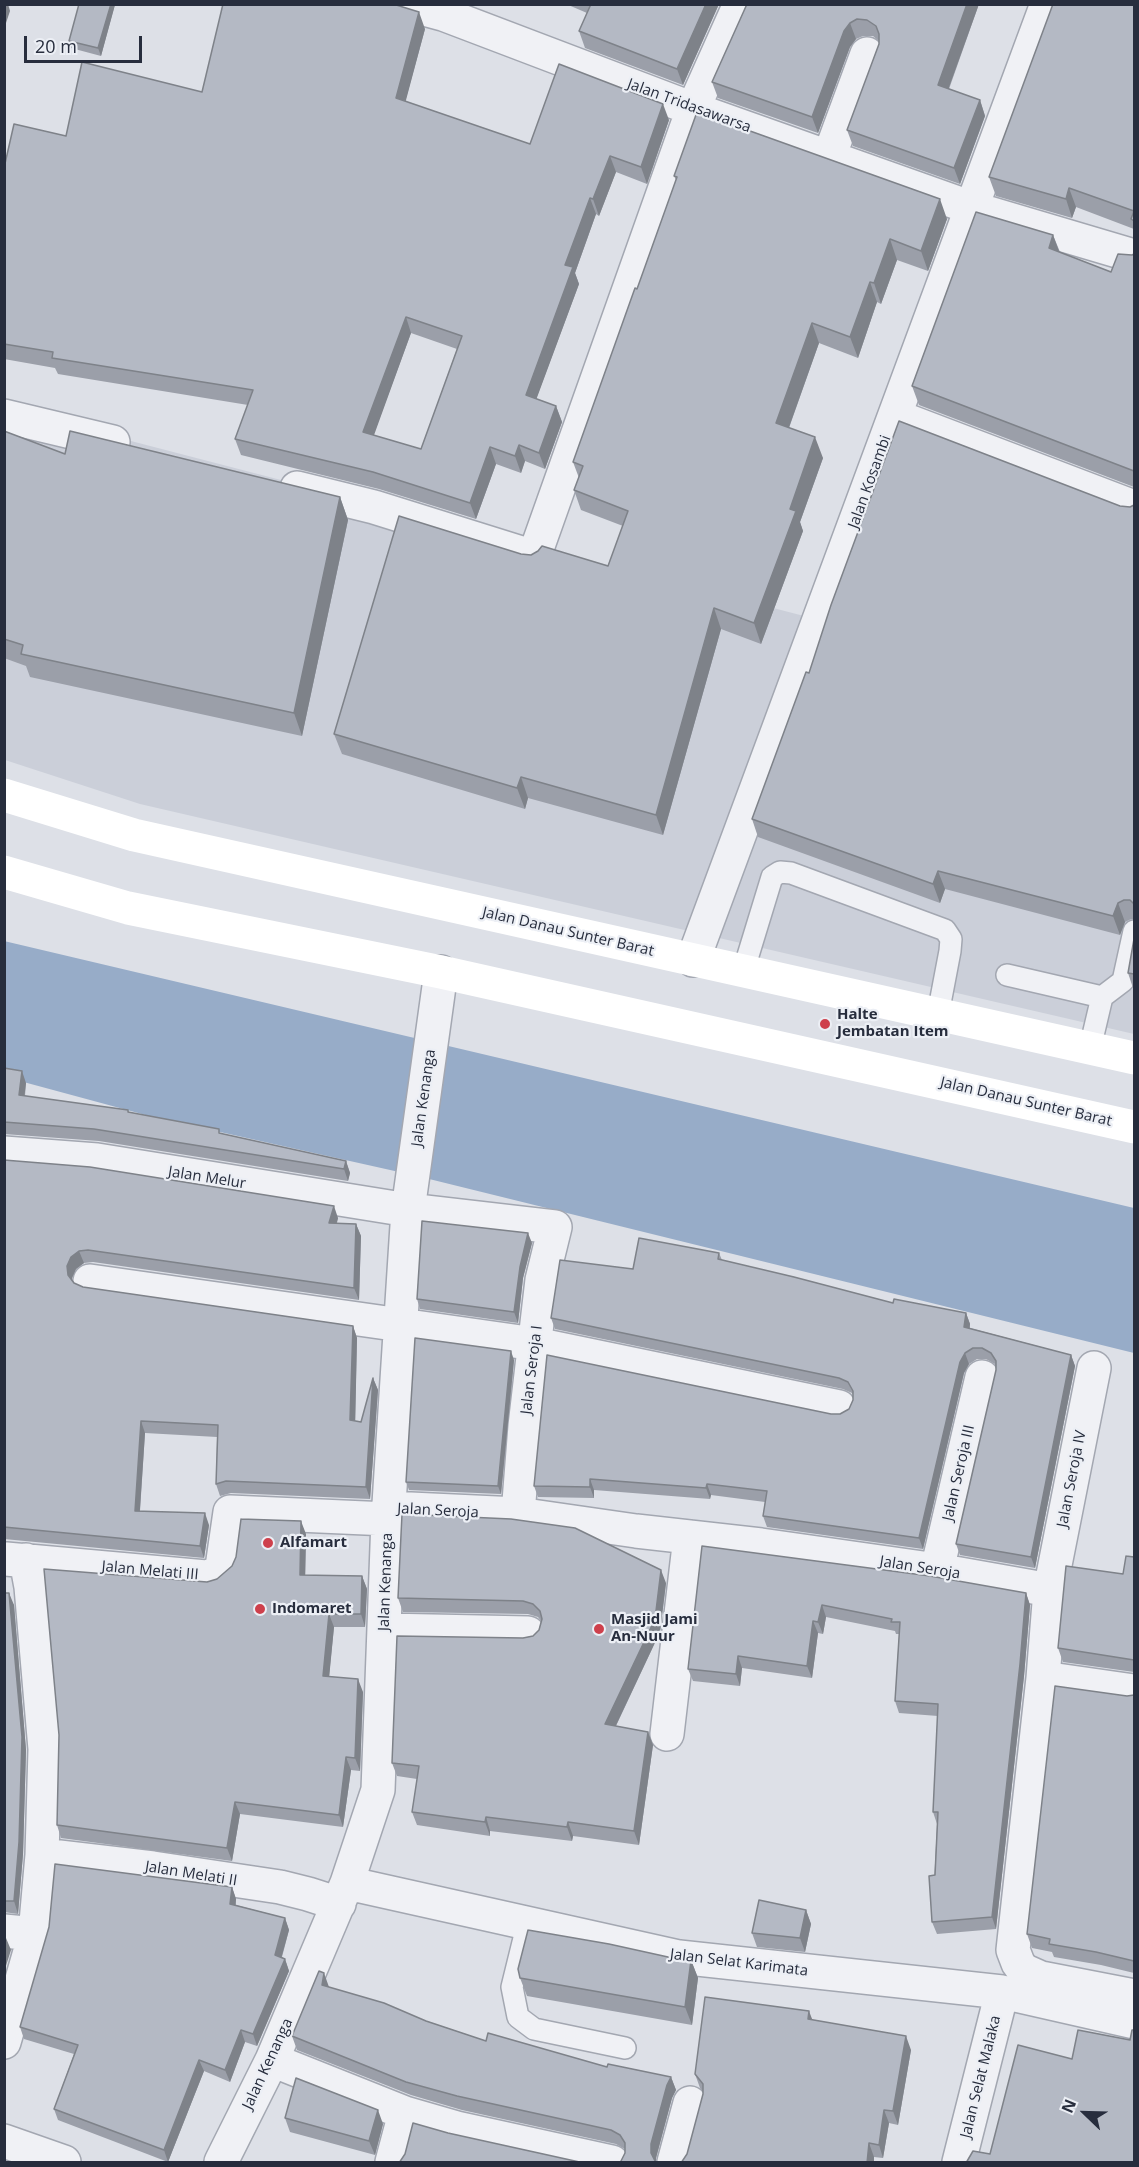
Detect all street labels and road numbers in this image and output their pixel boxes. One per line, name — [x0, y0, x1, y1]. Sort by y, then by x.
street label: Jalan Tridasawarsa — [625, 75, 753, 137]
street label: Jalan Kosambi — [845, 433, 895, 531]
street label: Jalan Danau Sunter Barat — [480, 903, 656, 961]
street label: Jalan Kenanga — [408, 1048, 440, 1148]
street label: Jalan Danau Sunter Barat — [938, 1073, 1114, 1131]
street label: Jalan Melur — [167, 1163, 247, 1193]
street label: Jalan Seroja I — [518, 1324, 546, 1416]
street label: Jalan Seroja III — [939, 1423, 979, 1523]
street label: Jalan Seroja IV — [1054, 1429, 1090, 1529]
street label: Jalan Seroja — [397, 1500, 479, 1522]
street label: Jalan Kenanga — [375, 1533, 397, 1631]
street label: Jalan Seroja — [878, 1553, 962, 1583]
street label: Jalan Melati III — [101, 1558, 199, 1584]
street label: Jalan Melati II — [144, 1858, 238, 1890]
street label: Jalan Selat Karimata — [669, 1946, 809, 1980]
street label: Jalan Selat Malaka — [957, 2014, 1005, 2140]
street label: Jalan Kenanga — [239, 2016, 297, 2112]

